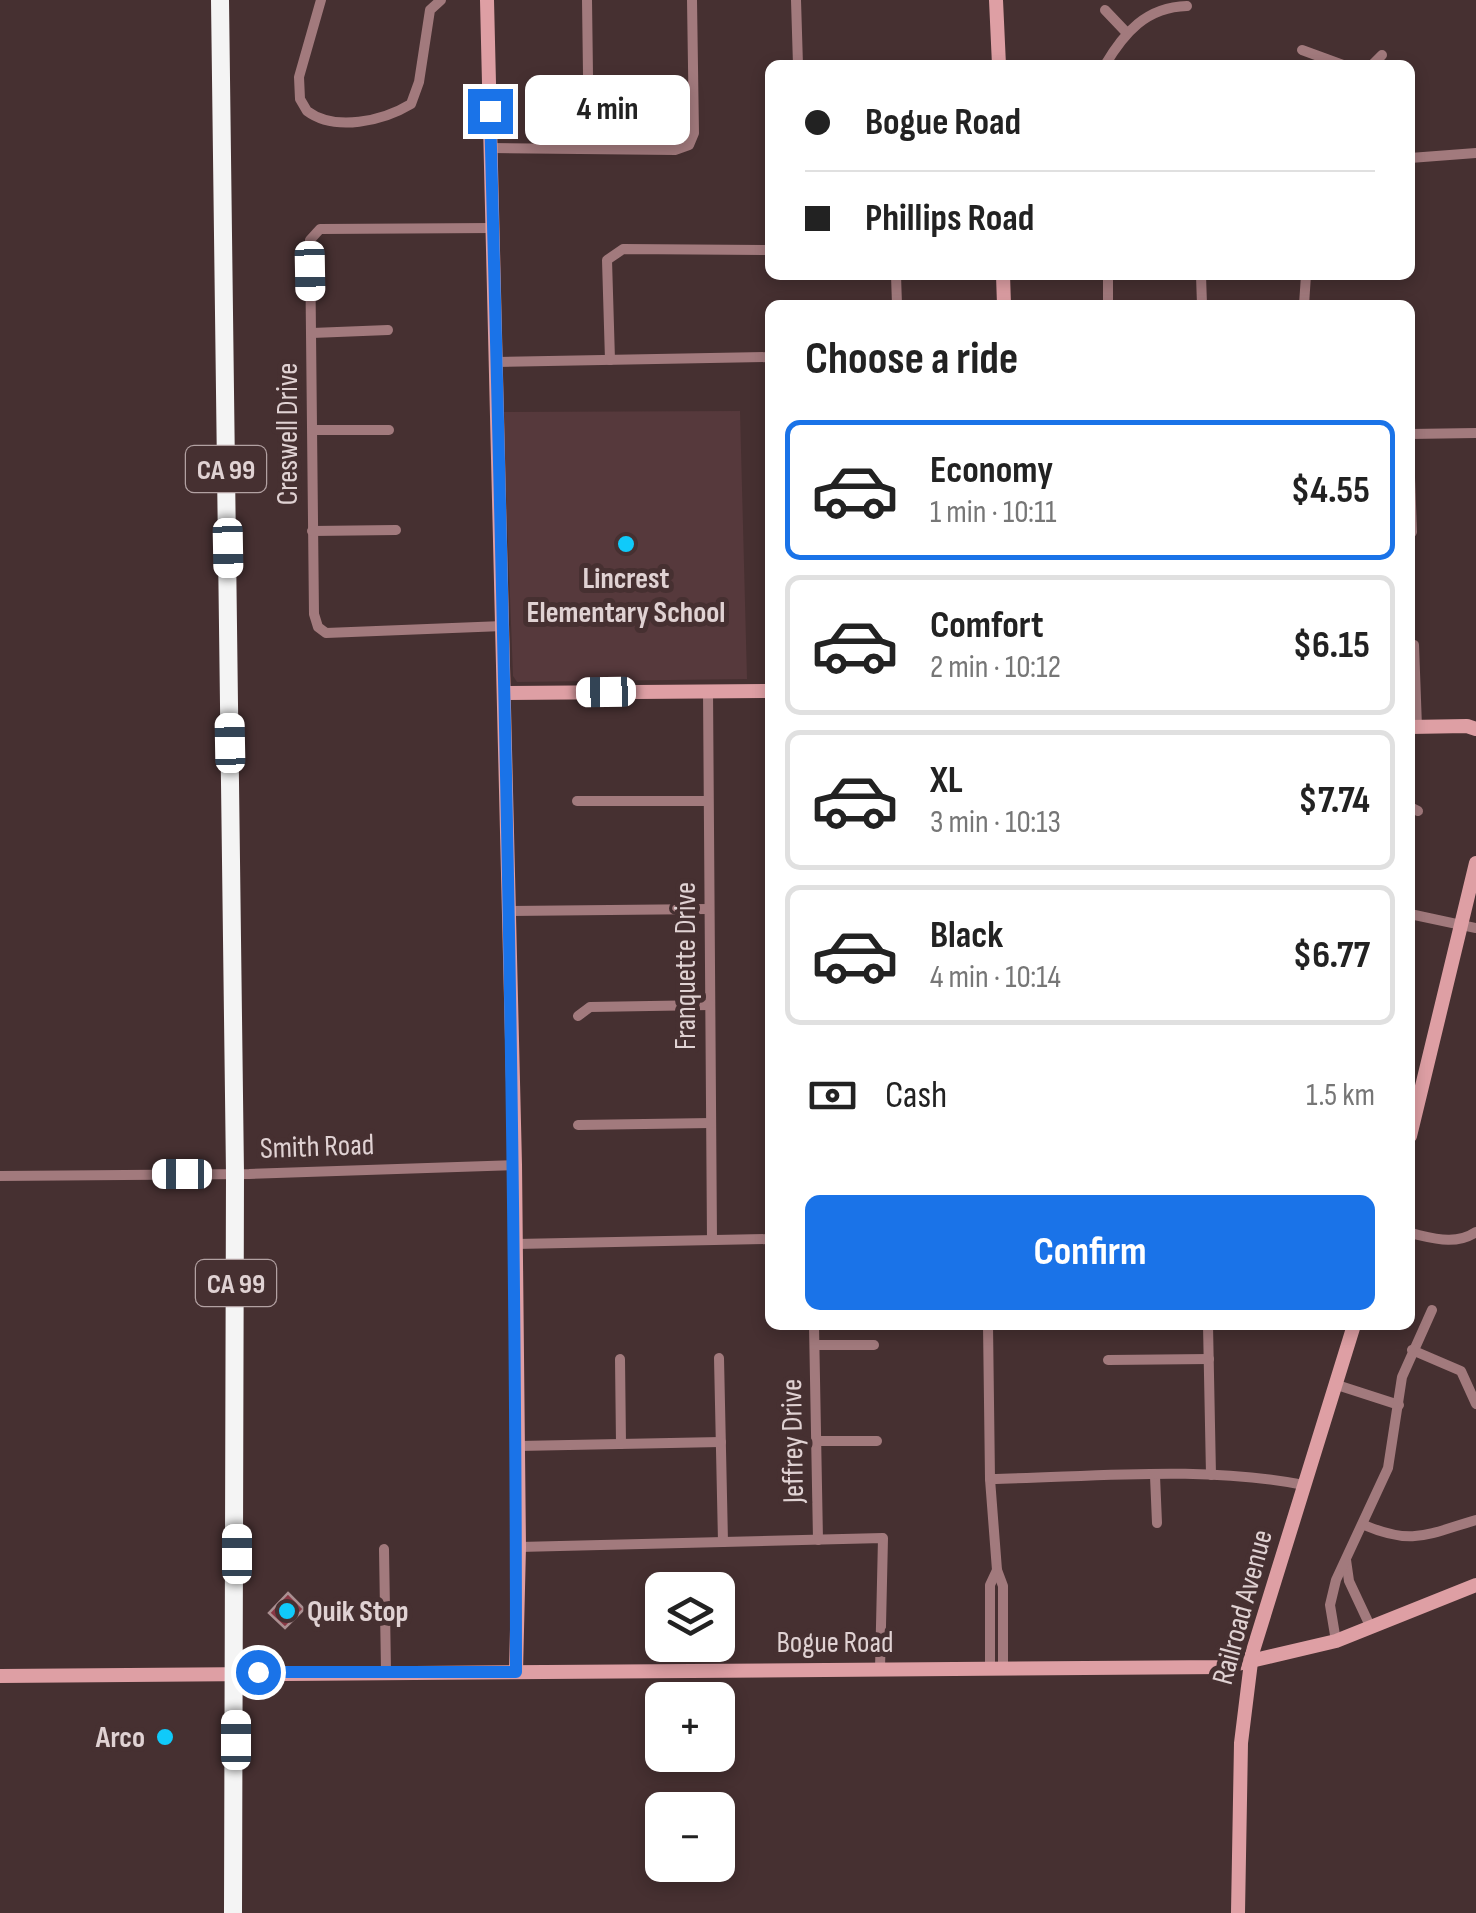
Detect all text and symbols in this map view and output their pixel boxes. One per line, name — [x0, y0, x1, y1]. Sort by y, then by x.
callout: 4 min — [525, 76, 690, 146]
route end — [468, 89, 513, 134]
text: 4 min — [577, 90, 638, 129]
text: Bogue Road — [865, 100, 1021, 145]
text: Phillips Road — [865, 196, 1034, 241]
car — [294, 241, 326, 301]
text: Choose a ride — [805, 332, 1018, 387]
street label: Creswell Drive — [270, 363, 306, 505]
icon: car — [810, 445, 900, 535]
road number: CA 99 — [186, 446, 266, 492]
text: Economy — [930, 448, 1053, 493]
text: $4.55 — [1291, 468, 1370, 513]
text: 1 min · 10:11 — [930, 493, 1057, 532]
car — [212, 518, 244, 578]
marker: Lincrest Elementary School — [615, 533, 637, 555]
place label: Lincrest Elementary School — [527, 561, 725, 631]
icon: car — [810, 600, 900, 690]
text: Comfort — [930, 603, 1044, 648]
text: $6.15 — [1293, 623, 1370, 668]
text: 2 min · 10:12 — [930, 648, 1061, 687]
car — [576, 676, 636, 708]
car — [214, 713, 246, 773]
icon: car — [810, 755, 900, 845]
text: XL — [930, 758, 963, 803]
text: $7.74 — [1298, 778, 1370, 823]
text: 3 min · 10:13 — [930, 803, 1061, 842]
street label: Franquette Drive — [668, 882, 704, 1050]
icon: car — [810, 910, 900, 1000]
text: Black — [930, 913, 1003, 958]
text: $6.77 — [1293, 933, 1370, 978]
text: 4 min · 10:14 — [930, 958, 1061, 997]
icon: cash — [805, 1068, 860, 1123]
text: Cash — [885, 1073, 947, 1118]
text: 1.5 km — [1306, 1076, 1375, 1115]
street label: Smith Road — [259, 1127, 375, 1167]
car — [152, 1159, 212, 1189]
button: Confirm — [805, 1195, 1375, 1310]
road number: CA 99 — [196, 1260, 276, 1306]
street label: Jeffrey Drive — [774, 1379, 812, 1504]
car — [222, 1524, 252, 1584]
street label: Railroad Avenue — [1205, 1526, 1281, 1689]
map controls — [645, 1572, 735, 1882]
button: layers — [645, 1572, 735, 1662]
place label: Quik Stop — [307, 1594, 408, 1630]
marker: Quik Stop — [276, 1600, 298, 1622]
street label: Bogue Road — [776, 1625, 894, 1661]
route start — [236, 1650, 281, 1695]
button: + — [645, 1682, 735, 1772]
car — [221, 1710, 251, 1770]
place label: Arco — [95, 1720, 145, 1756]
marker: Arco — [154, 1726, 176, 1748]
button: − — [645, 1792, 735, 1882]

